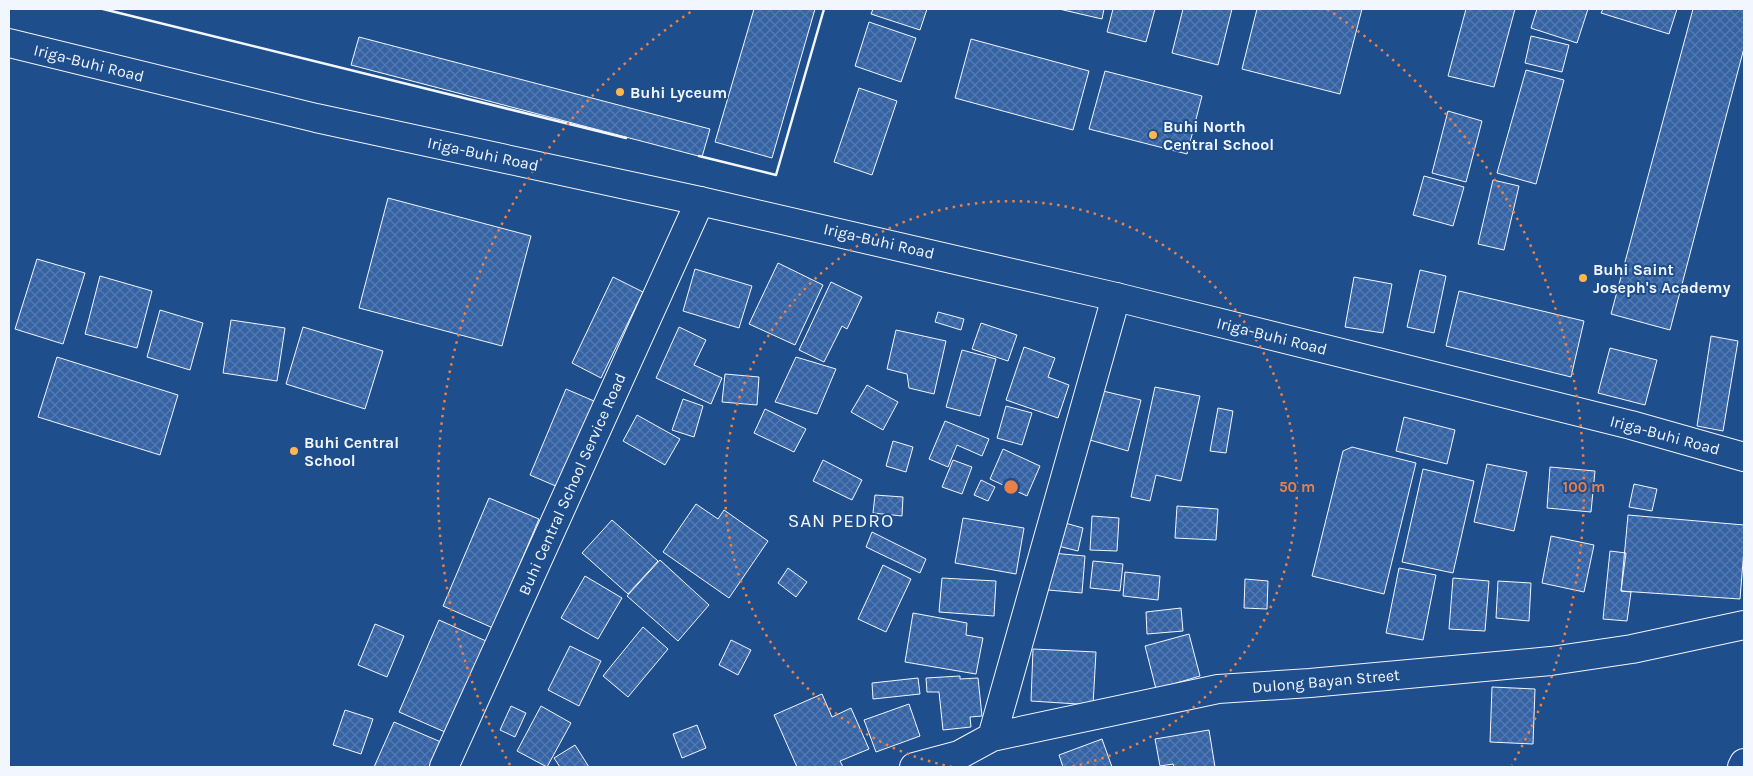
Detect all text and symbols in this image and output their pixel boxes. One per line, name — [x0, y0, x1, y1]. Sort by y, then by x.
street label: Iriga-Buhi Road — [32, 40, 146, 86]
place label: Buhi Lyceum — [630, 83, 727, 102]
marker: Buhi Lyceum — [614, 86, 626, 98]
place label: Buhi North Central School — [1163, 117, 1274, 154]
marker: Buhi North Central School — [1147, 129, 1159, 141]
street label: Iriga-Buhi Road — [426, 133, 540, 175]
street label: Iriga-Buhi Road — [822, 219, 936, 263]
place label: Buhi Saint Joseph's Academy — [1593, 260, 1731, 297]
marker: Buhi Saint Joseph's Academy — [1577, 272, 1589, 284]
street label: Iriga-Buhi Road — [1215, 313, 1329, 359]
street label: Buhi Central School Service Road — [514, 370, 630, 598]
street label: Iriga-Buhi Road — [1608, 411, 1722, 459]
place label: Buhi Central School — [304, 433, 399, 470]
marker: Buhi Central School — [288, 445, 300, 457]
centre of rings — [1002, 478, 1020, 496]
text: 50 m — [1279, 478, 1315, 496]
text: 100 m — [1563, 478, 1605, 496]
district label: SAN PEDRO — [788, 510, 894, 532]
street label: Dulong Bayan Street — [1251, 665, 1401, 697]

